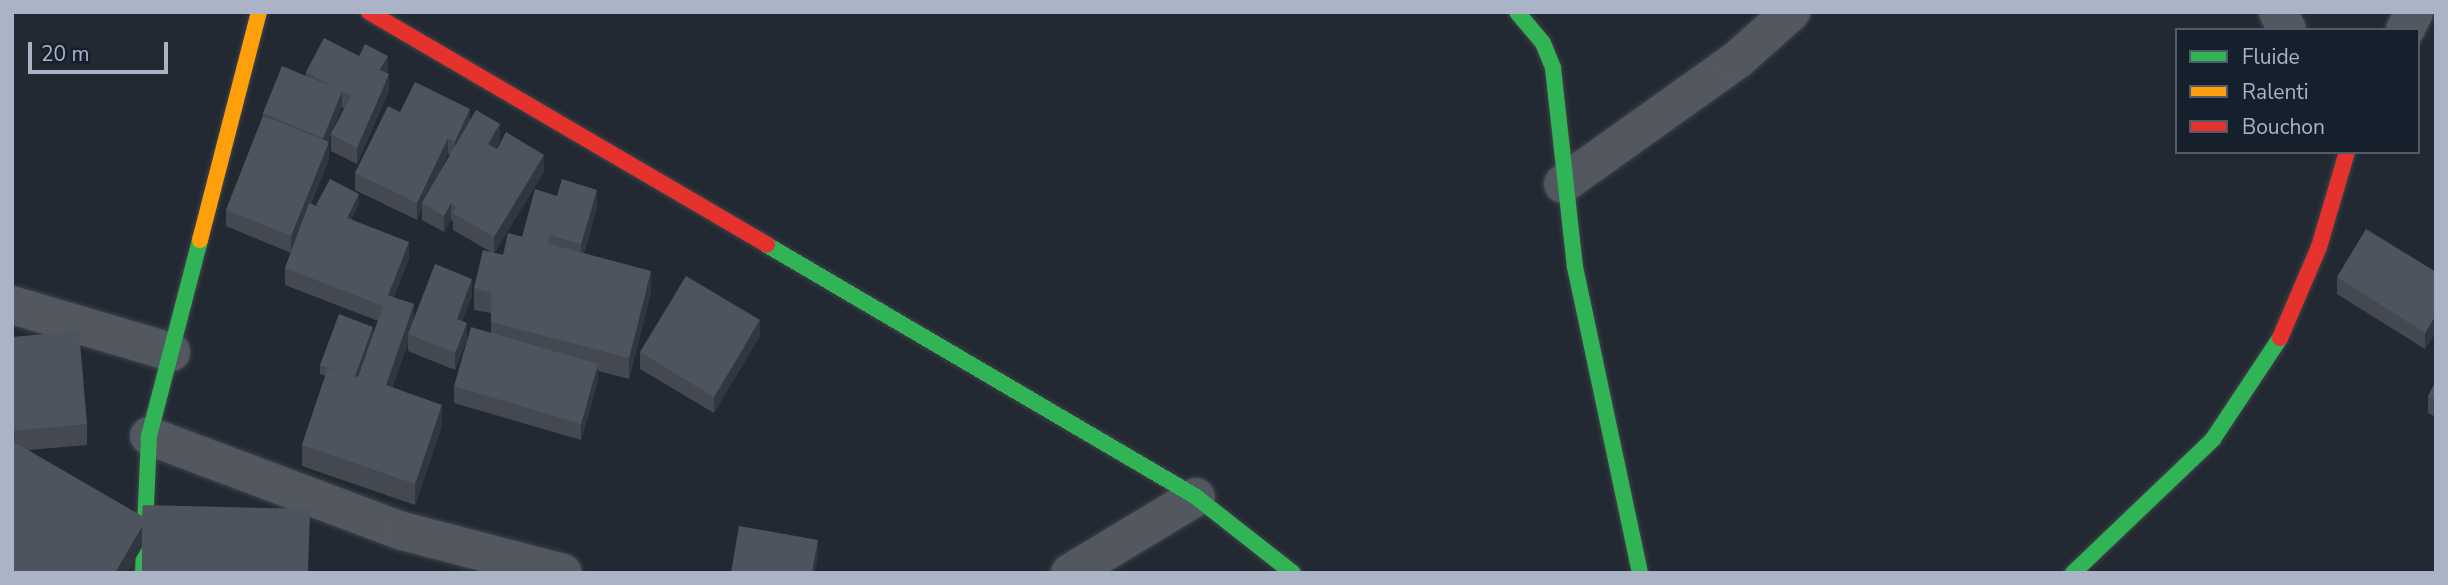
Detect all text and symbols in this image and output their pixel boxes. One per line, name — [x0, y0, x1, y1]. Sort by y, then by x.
scale bar — [32, 28, 172, 72]
legend — [2175, 28, 2420, 154]
text: 20 m — [41, 40, 90, 68]
text: Fluide — [2242, 43, 2300, 71]
text: Ralenti — [2242, 78, 2309, 106]
text: Bouchon — [2242, 113, 2325, 141]

